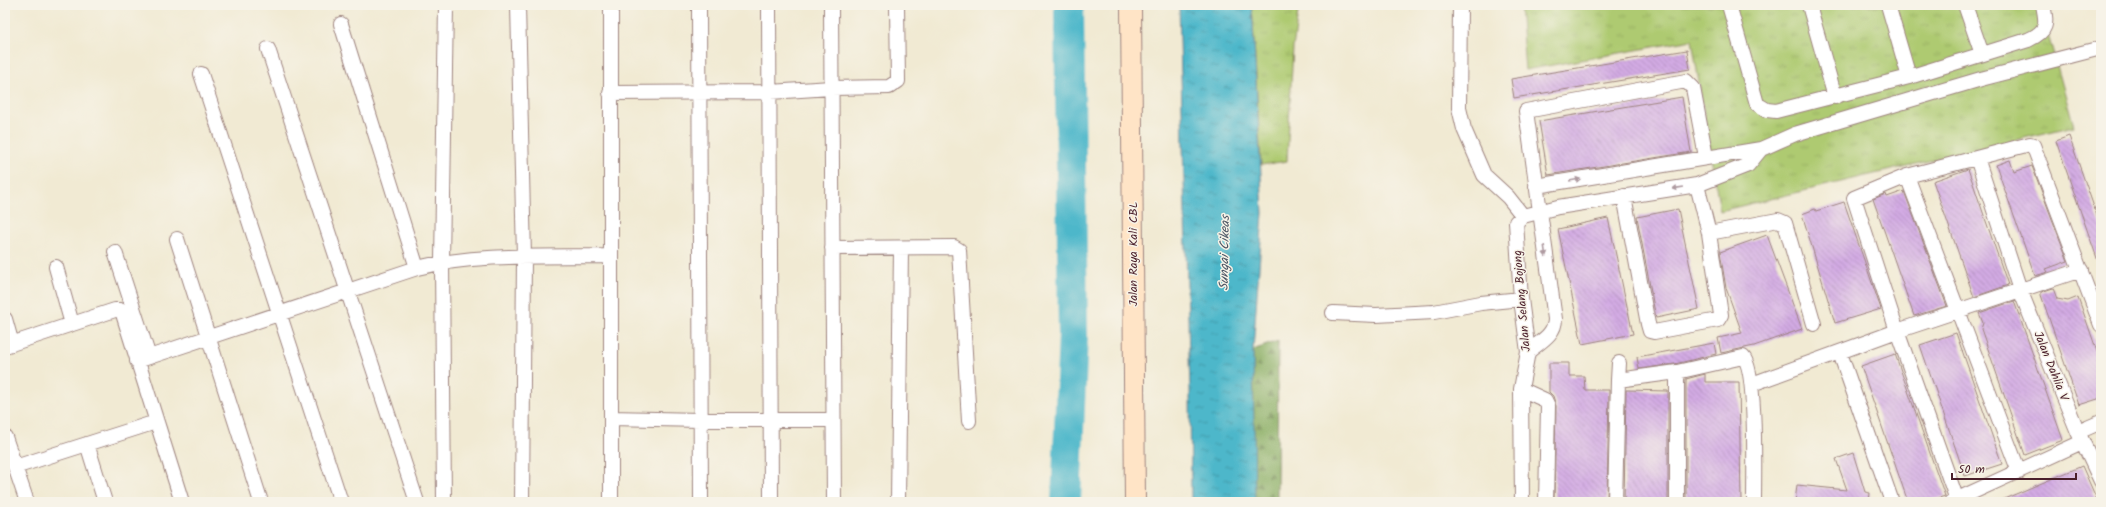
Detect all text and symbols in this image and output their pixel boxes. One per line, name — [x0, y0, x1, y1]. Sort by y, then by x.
one-way arrow — [1568, 177, 1581, 183]
one-way arrow — [1672, 185, 1684, 191]
street label: Jalan Raya Kali CBL — [1124, 202, 1143, 306]
water label: Sungai Cikeas — [1214, 214, 1236, 291]
one-way arrow — [1542, 245, 1548, 257]
street label: Jalan Selang Bojong — [1508, 249, 1536, 353]
street label: Jalan Dahlia V — [2028, 328, 2074, 405]
scale bar — [1952, 455, 2076, 481]
text: 50 m — [1958, 460, 1985, 479]

